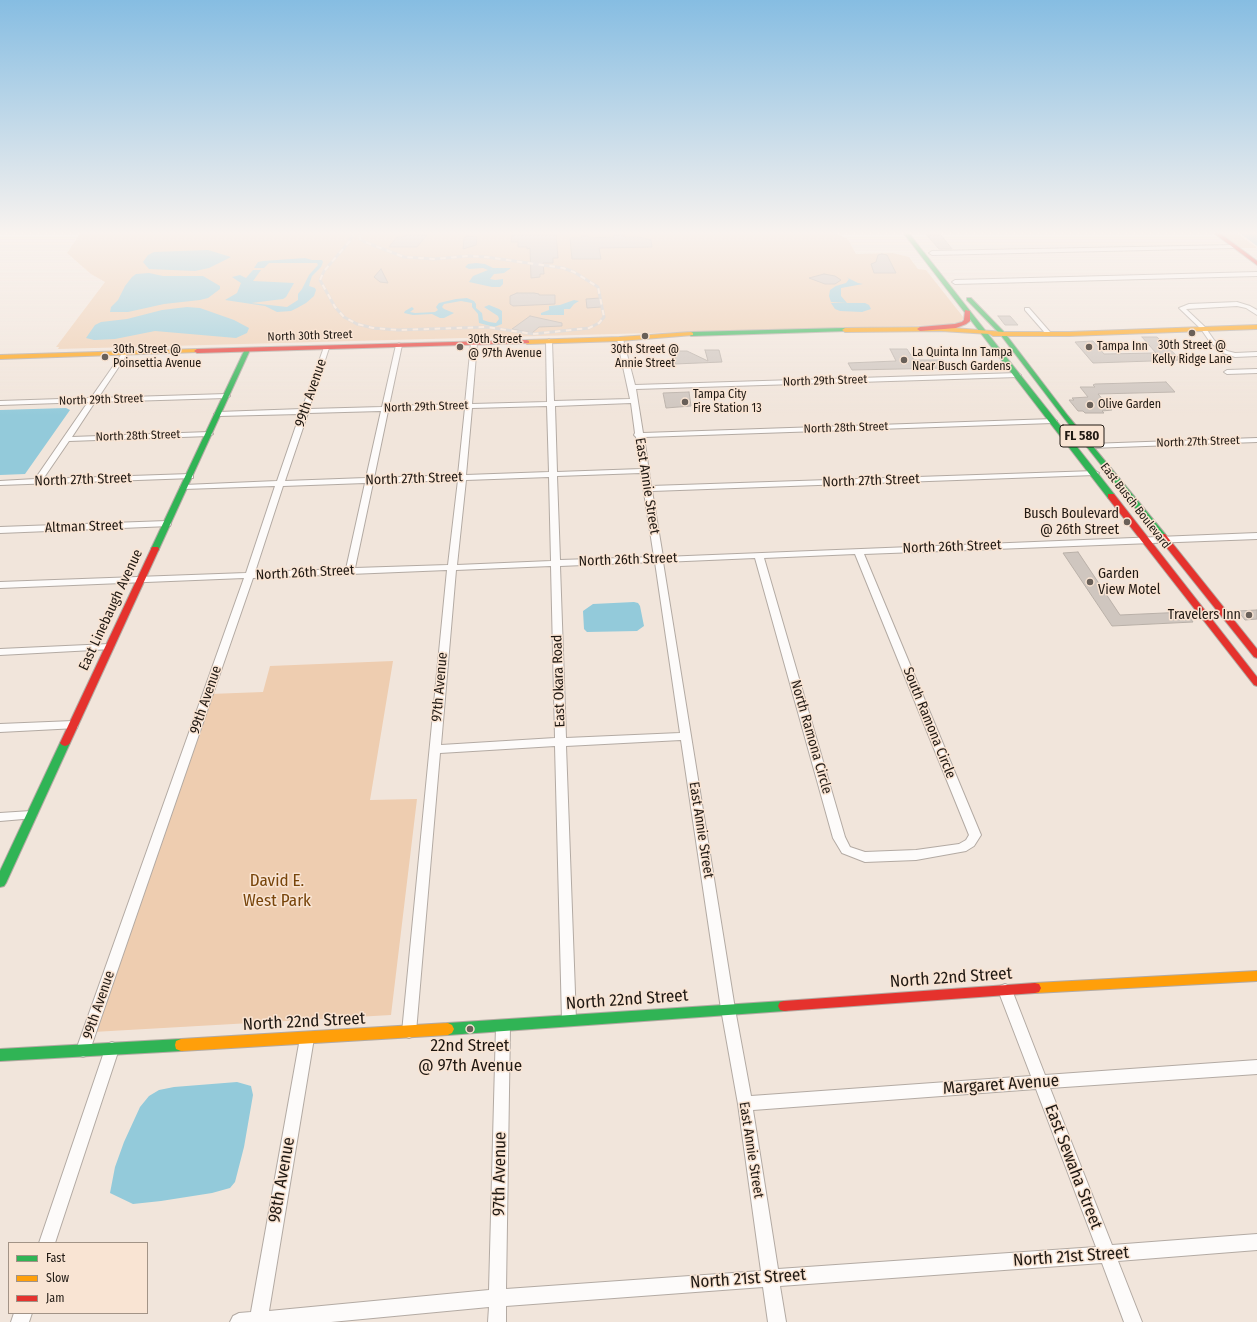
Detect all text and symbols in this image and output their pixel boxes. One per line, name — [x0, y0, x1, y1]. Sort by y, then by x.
street label: North 30th Street — [267, 327, 353, 345]
marker: 30th Street @ Kelly Ridge Lane — [1187, 328, 1197, 338]
marker: 30th Street @ Annie Street — [640, 331, 650, 341]
place label: 30th Street @ 97th Avenue — [468, 333, 542, 361]
place label: 30th Street @ Kelly Ridge Lane — [1152, 339, 1232, 367]
place label: Tampa Inn — [1097, 340, 1148, 354]
marker: 30th Street @ 97th Avenue — [455, 342, 465, 352]
marker: Tampa Inn — [1084, 342, 1094, 352]
place label: 30th Street @ Poinsettia Avenue — [113, 343, 201, 371]
place label: 30th Street @ Annie Street — [611, 343, 679, 371]
place label: La Quinta Inn Tampa Near Busch Gardens — [912, 346, 1012, 374]
marker: 30th Street @ Poinsettia Avenue — [100, 352, 110, 362]
marker: La Quinta Inn Tampa Near Busch Gardens — [899, 355, 909, 365]
street label: 99th Avenue — [292, 357, 330, 429]
street label: North 29th Street — [783, 372, 867, 390]
place label: Tampa City Fire Station 13 — [693, 388, 762, 416]
street label: North 29th Street — [59, 391, 143, 409]
marker: Tampa City Fire Station 13 — [680, 397, 690, 407]
street label: North 29th Street — [384, 398, 468, 416]
place label: Olive Garden — [1098, 398, 1161, 412]
marker: Olive Garden — [1085, 400, 1095, 410]
street label: North 28th Street — [803, 419, 889, 437]
road number: FL 580 — [1060, 425, 1104, 447]
street label: North 28th Street — [95, 427, 181, 445]
street label: North 27th Street — [1156, 433, 1240, 451]
street label: East Annie Street — [631, 437, 663, 535]
street label: East Busch Boulevard — [1097, 460, 1173, 552]
street label: North 27th Street — [365, 469, 463, 489]
street label: North 27th Street — [34, 470, 132, 490]
street label: North 27th Street — [822, 471, 920, 491]
place label: Busch Boulevard @ 26th Street — [1024, 506, 1119, 538]
street label: Altman Street — [45, 517, 123, 537]
marker: Busch Boulevard @ 26th Street — [1122, 517, 1132, 527]
street label: North 26th Street — [902, 537, 1002, 557]
street label: East Linebaugh Avenue — [76, 547, 146, 673]
street label: North 26th Street — [578, 550, 678, 570]
street label: North 26th Street — [255, 562, 355, 584]
place label: Garden View Motel — [1098, 566, 1160, 598]
marker: Garden View Motel — [1085, 577, 1095, 587]
place label: Travelers Inn — [1168, 607, 1241, 623]
marker: Travelers Inn — [1244, 610, 1254, 620]
street label: East Okara Road — [549, 634, 569, 728]
street label: 97th Avenue — [429, 652, 451, 722]
street label: 99th Avenue — [187, 664, 225, 736]
street label: South Ramona Circle — [899, 665, 959, 781]
street label: North Ramona Circle — [787, 678, 835, 796]
street label: East Annie Street — [685, 781, 717, 879]
park label: David E. West Park — [243, 871, 311, 911]
street label: North 22nd Street — [889, 964, 1013, 992]
street label: 99th Avenue — [80, 969, 118, 1041]
street label: North 22nd Street — [565, 986, 689, 1014]
street label: North 22nd Street — [242, 1009, 366, 1035]
marker: 22nd Street @ 97th Avenue — [465, 1024, 475, 1034]
place label: 22nd Street @ 97th Avenue — [418, 1036, 522, 1076]
street label: Margaret Avenue — [942, 1071, 1060, 1099]
street label: East Annie Street — [735, 1101, 767, 1199]
street label: East Sewaha Street — [1040, 1102, 1106, 1232]
street label: 97th Avenue — [489, 1132, 511, 1216]
street label: 98th Avenue — [264, 1136, 300, 1224]
legend — [8, 1242, 148, 1314]
street label: North 21st Street — [1012, 1243, 1130, 1271]
text: Fast — [46, 1251, 65, 1265]
street label: North 21st Street — [689, 1265, 807, 1293]
text: Slow — [46, 1271, 69, 1285]
text: Jam — [46, 1291, 64, 1305]

